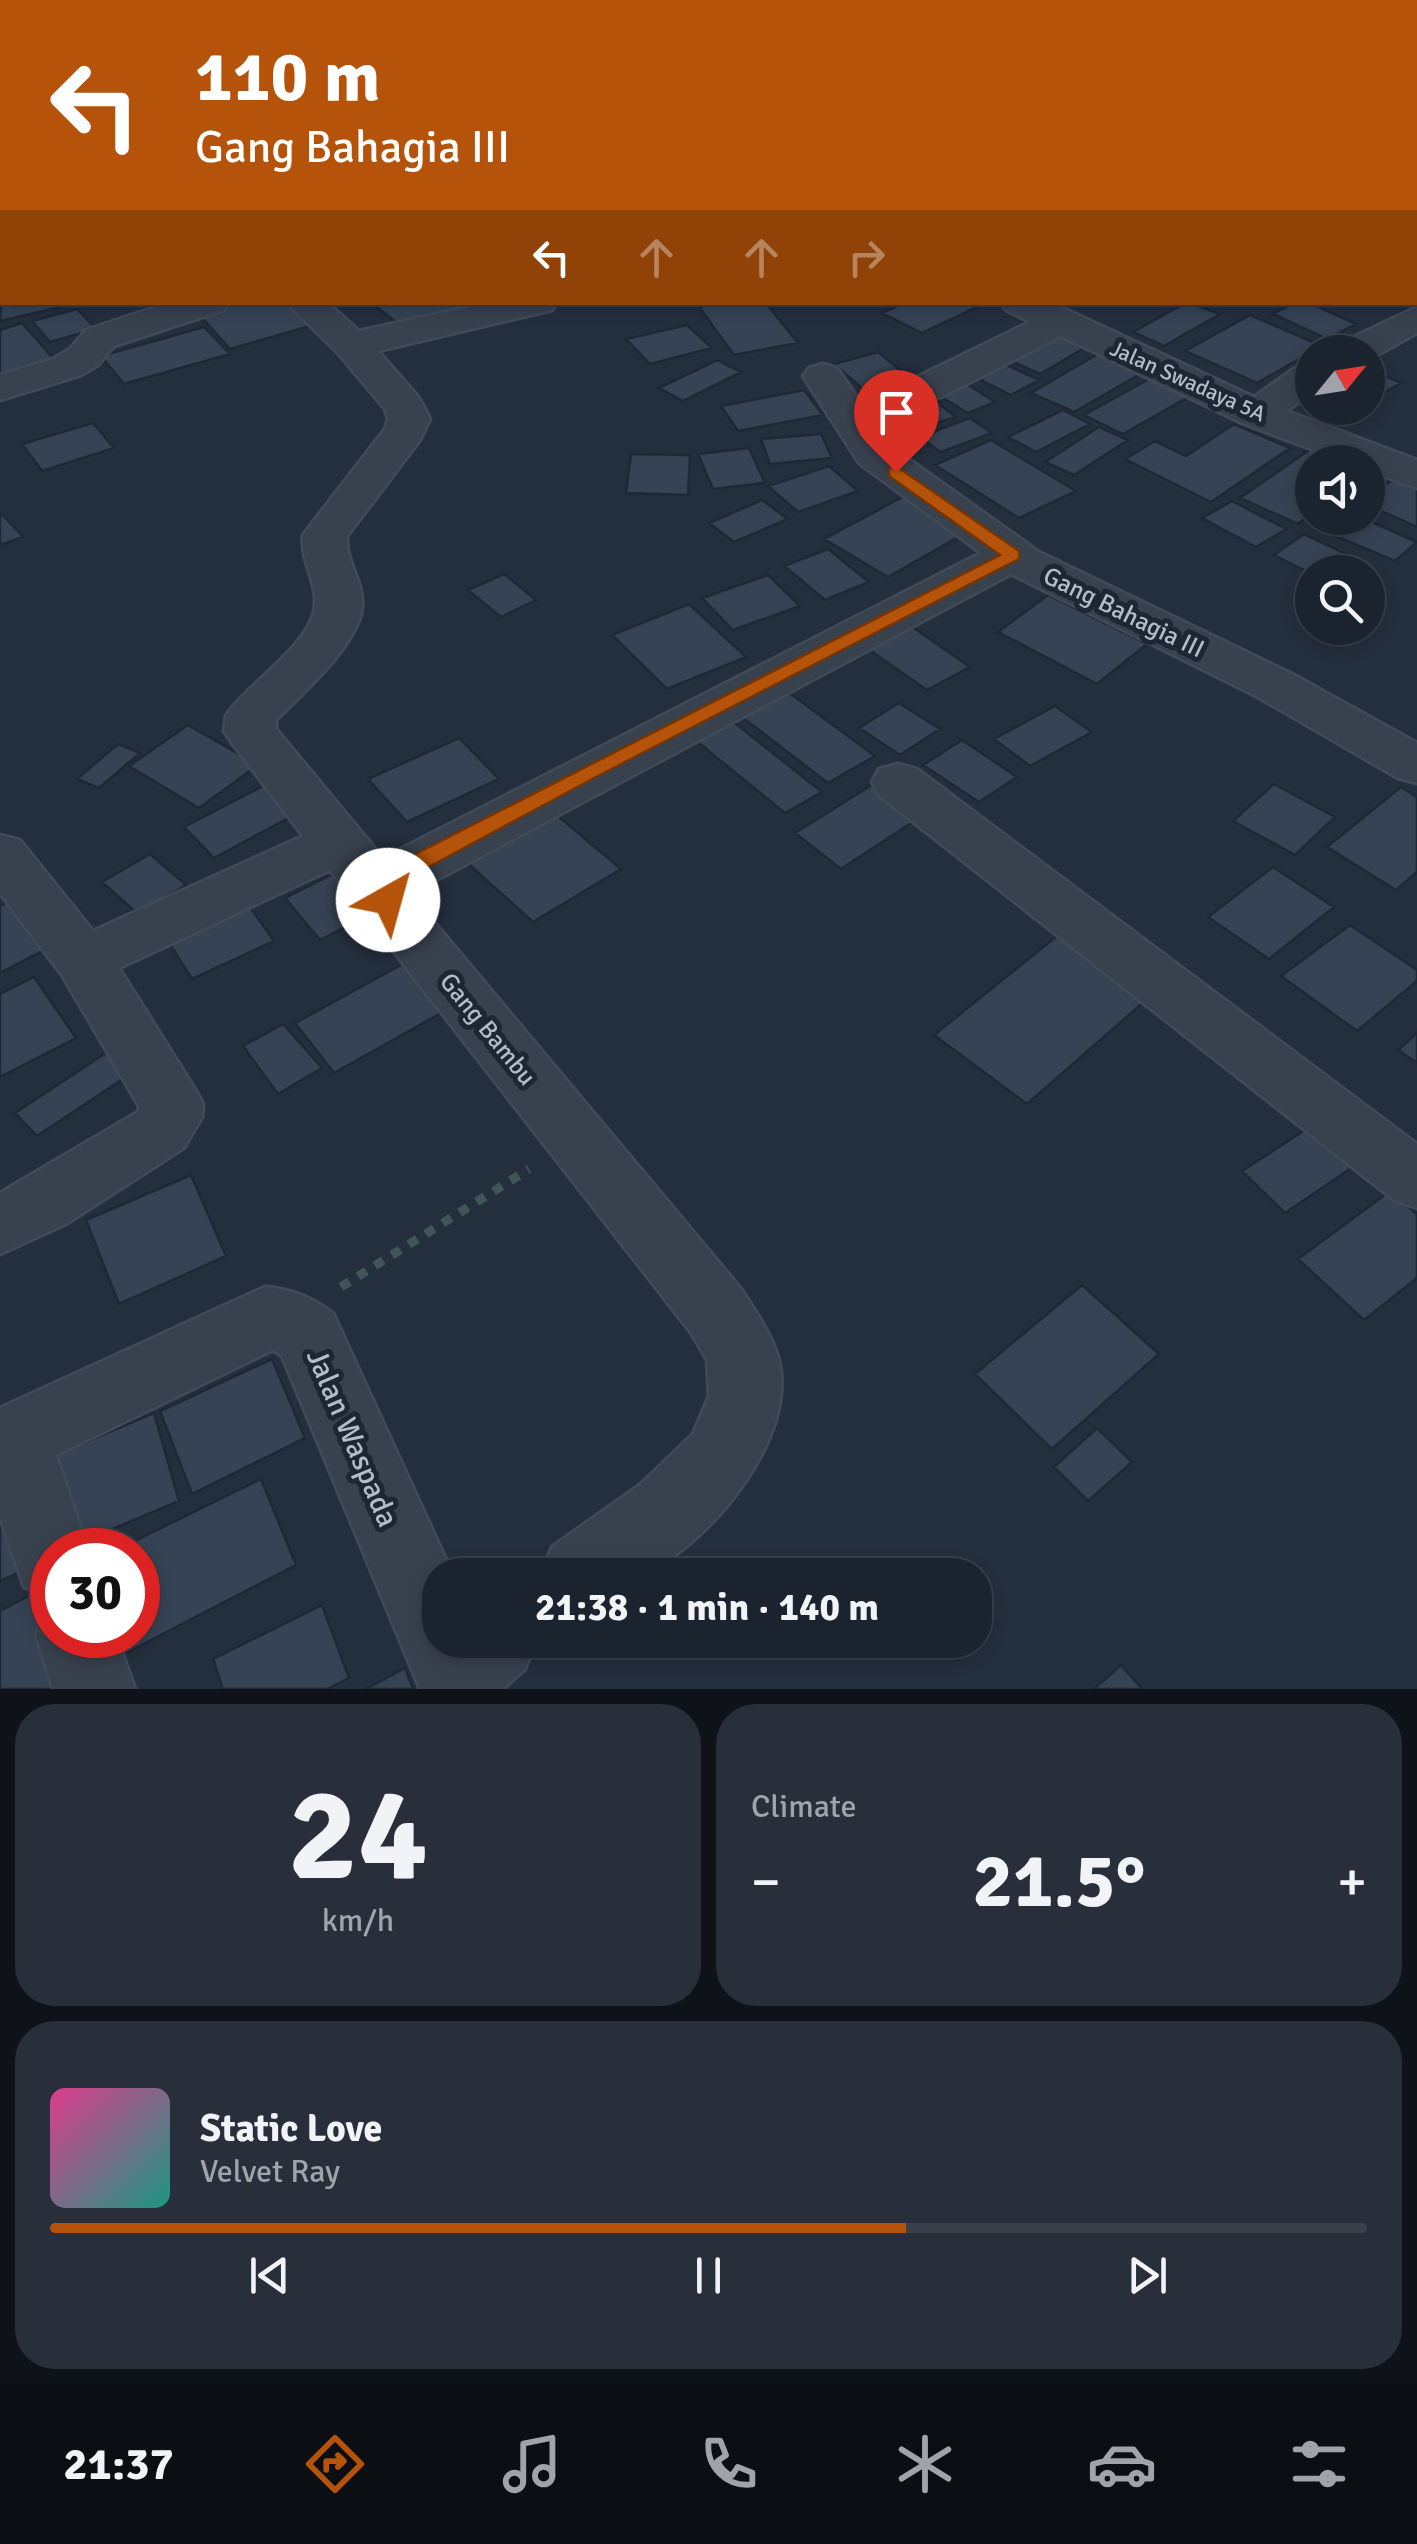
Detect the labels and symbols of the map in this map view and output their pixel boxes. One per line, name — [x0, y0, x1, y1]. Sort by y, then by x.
street label: Jalan Swadaya 5A — [1106, 335, 1270, 428]
north arrow — [1295, 335, 1385, 425]
pin — [854, 370, 939, 473]
street label: Gang Bahagia III — [1038, 560, 1210, 664]
position arrow — [336, 848, 440, 952]
street label: Gang Bambu — [433, 967, 543, 1091]
street label: Jalan Waspada — [298, 1343, 406, 1533]
speed limit sign: 30 — [30, 1528, 160, 1658]

